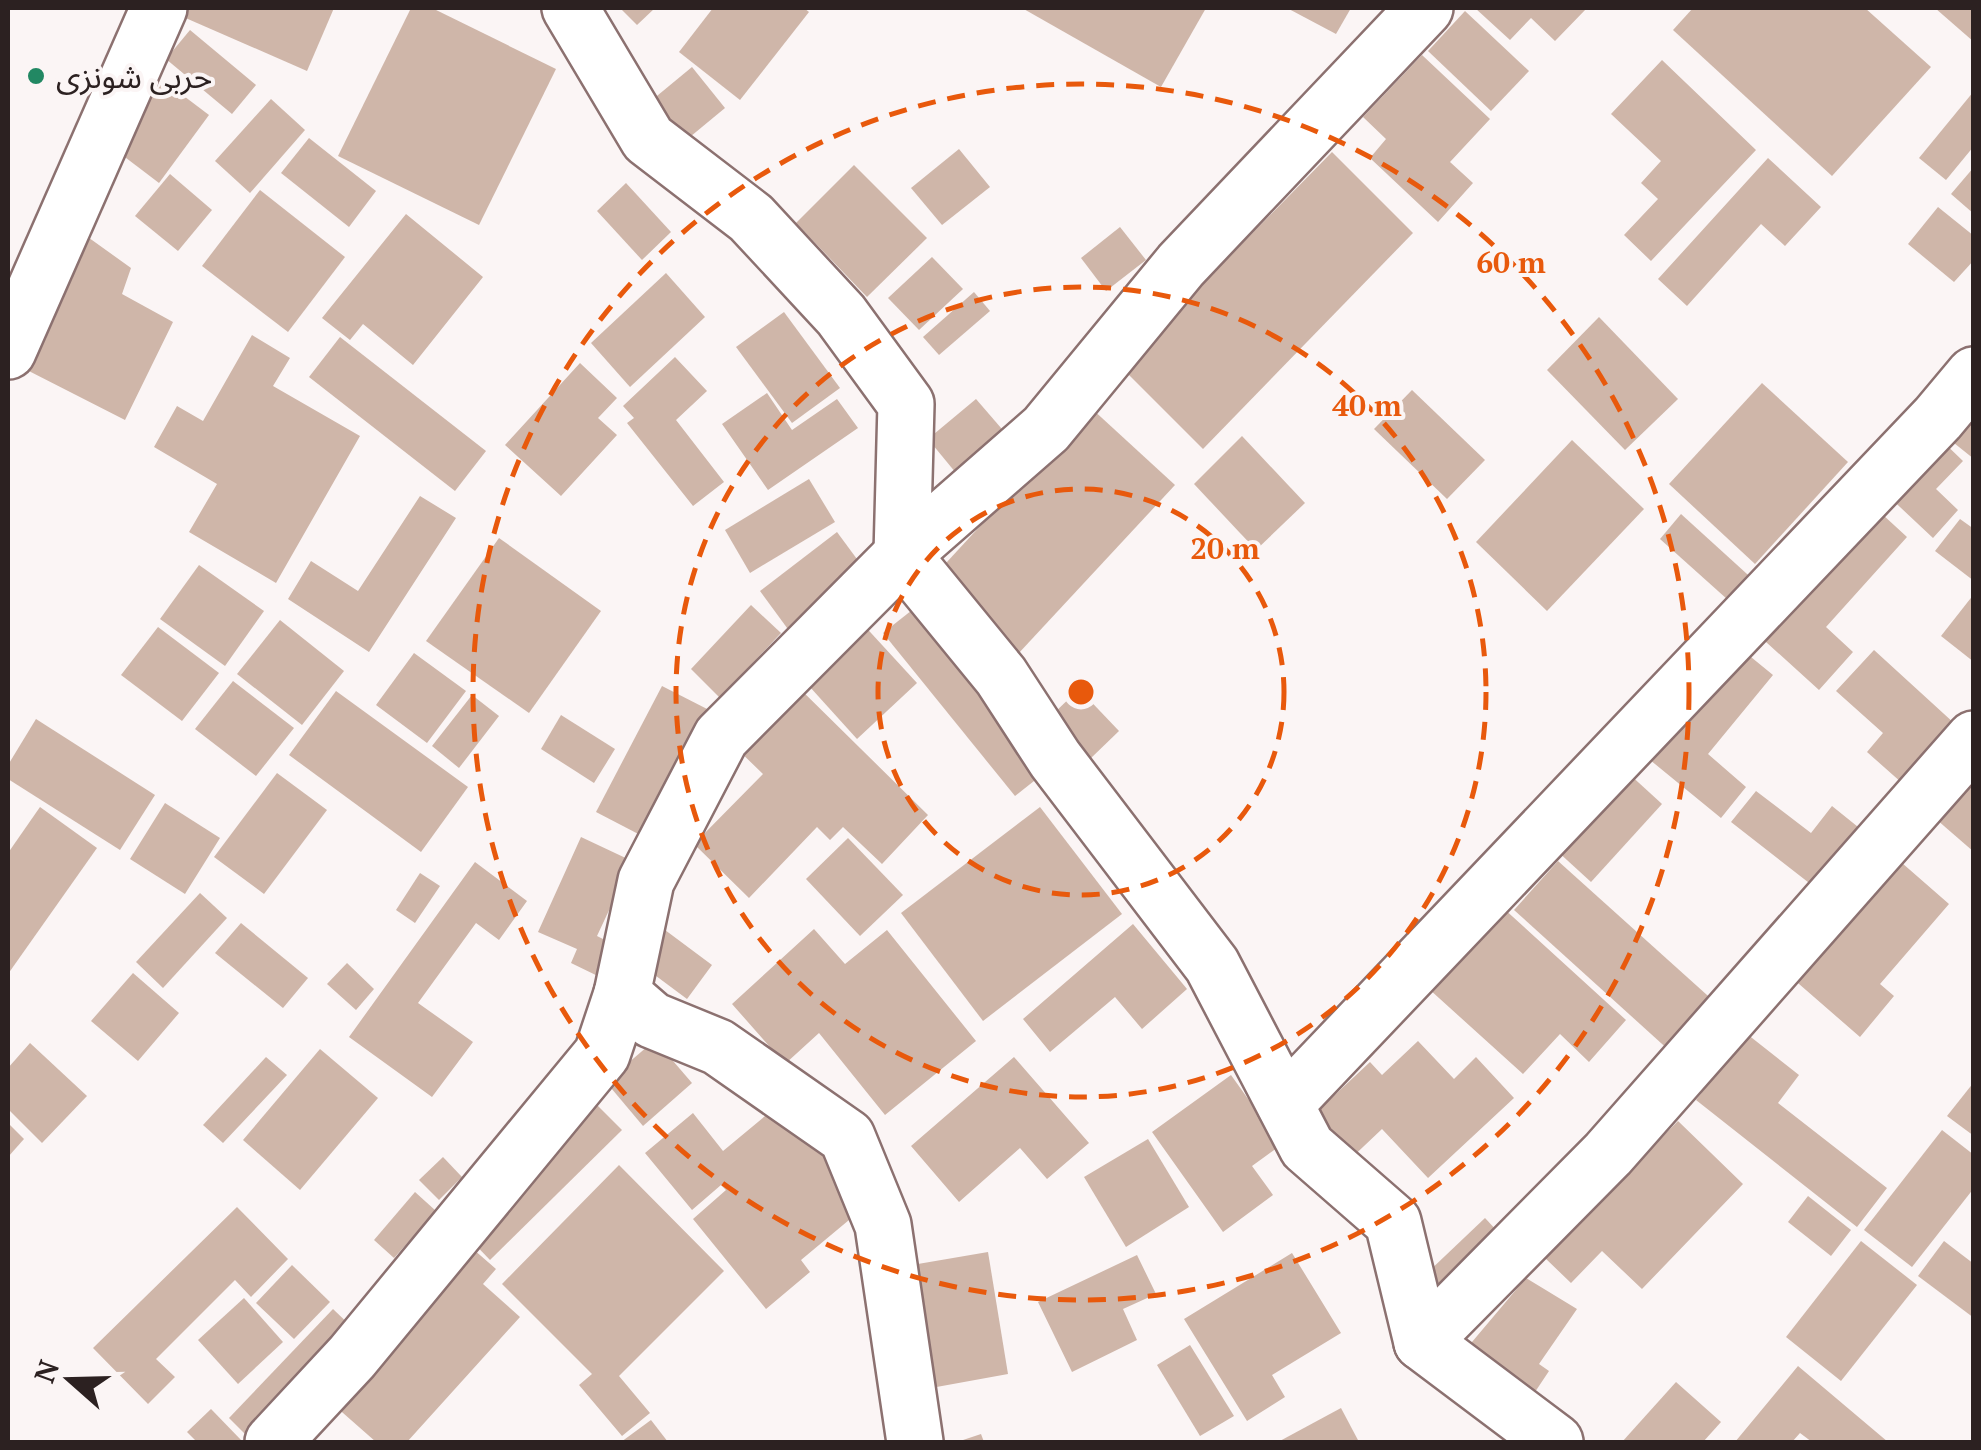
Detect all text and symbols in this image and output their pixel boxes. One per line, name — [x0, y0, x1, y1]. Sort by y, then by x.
place label: حربی شونزی — [56, 55, 212, 97]
marker: حربی شونزی — [25, 65, 47, 87]
text: 60 m — [1476, 242, 1546, 282]
text: 40 m — [1332, 385, 1402, 425]
text: 20 m — [1190, 528, 1260, 568]
centre of rings — [1063, 674, 1099, 710]
north arrow — [20, 1330, 120, 1430]
text: N — [25, 1355, 67, 1388]

